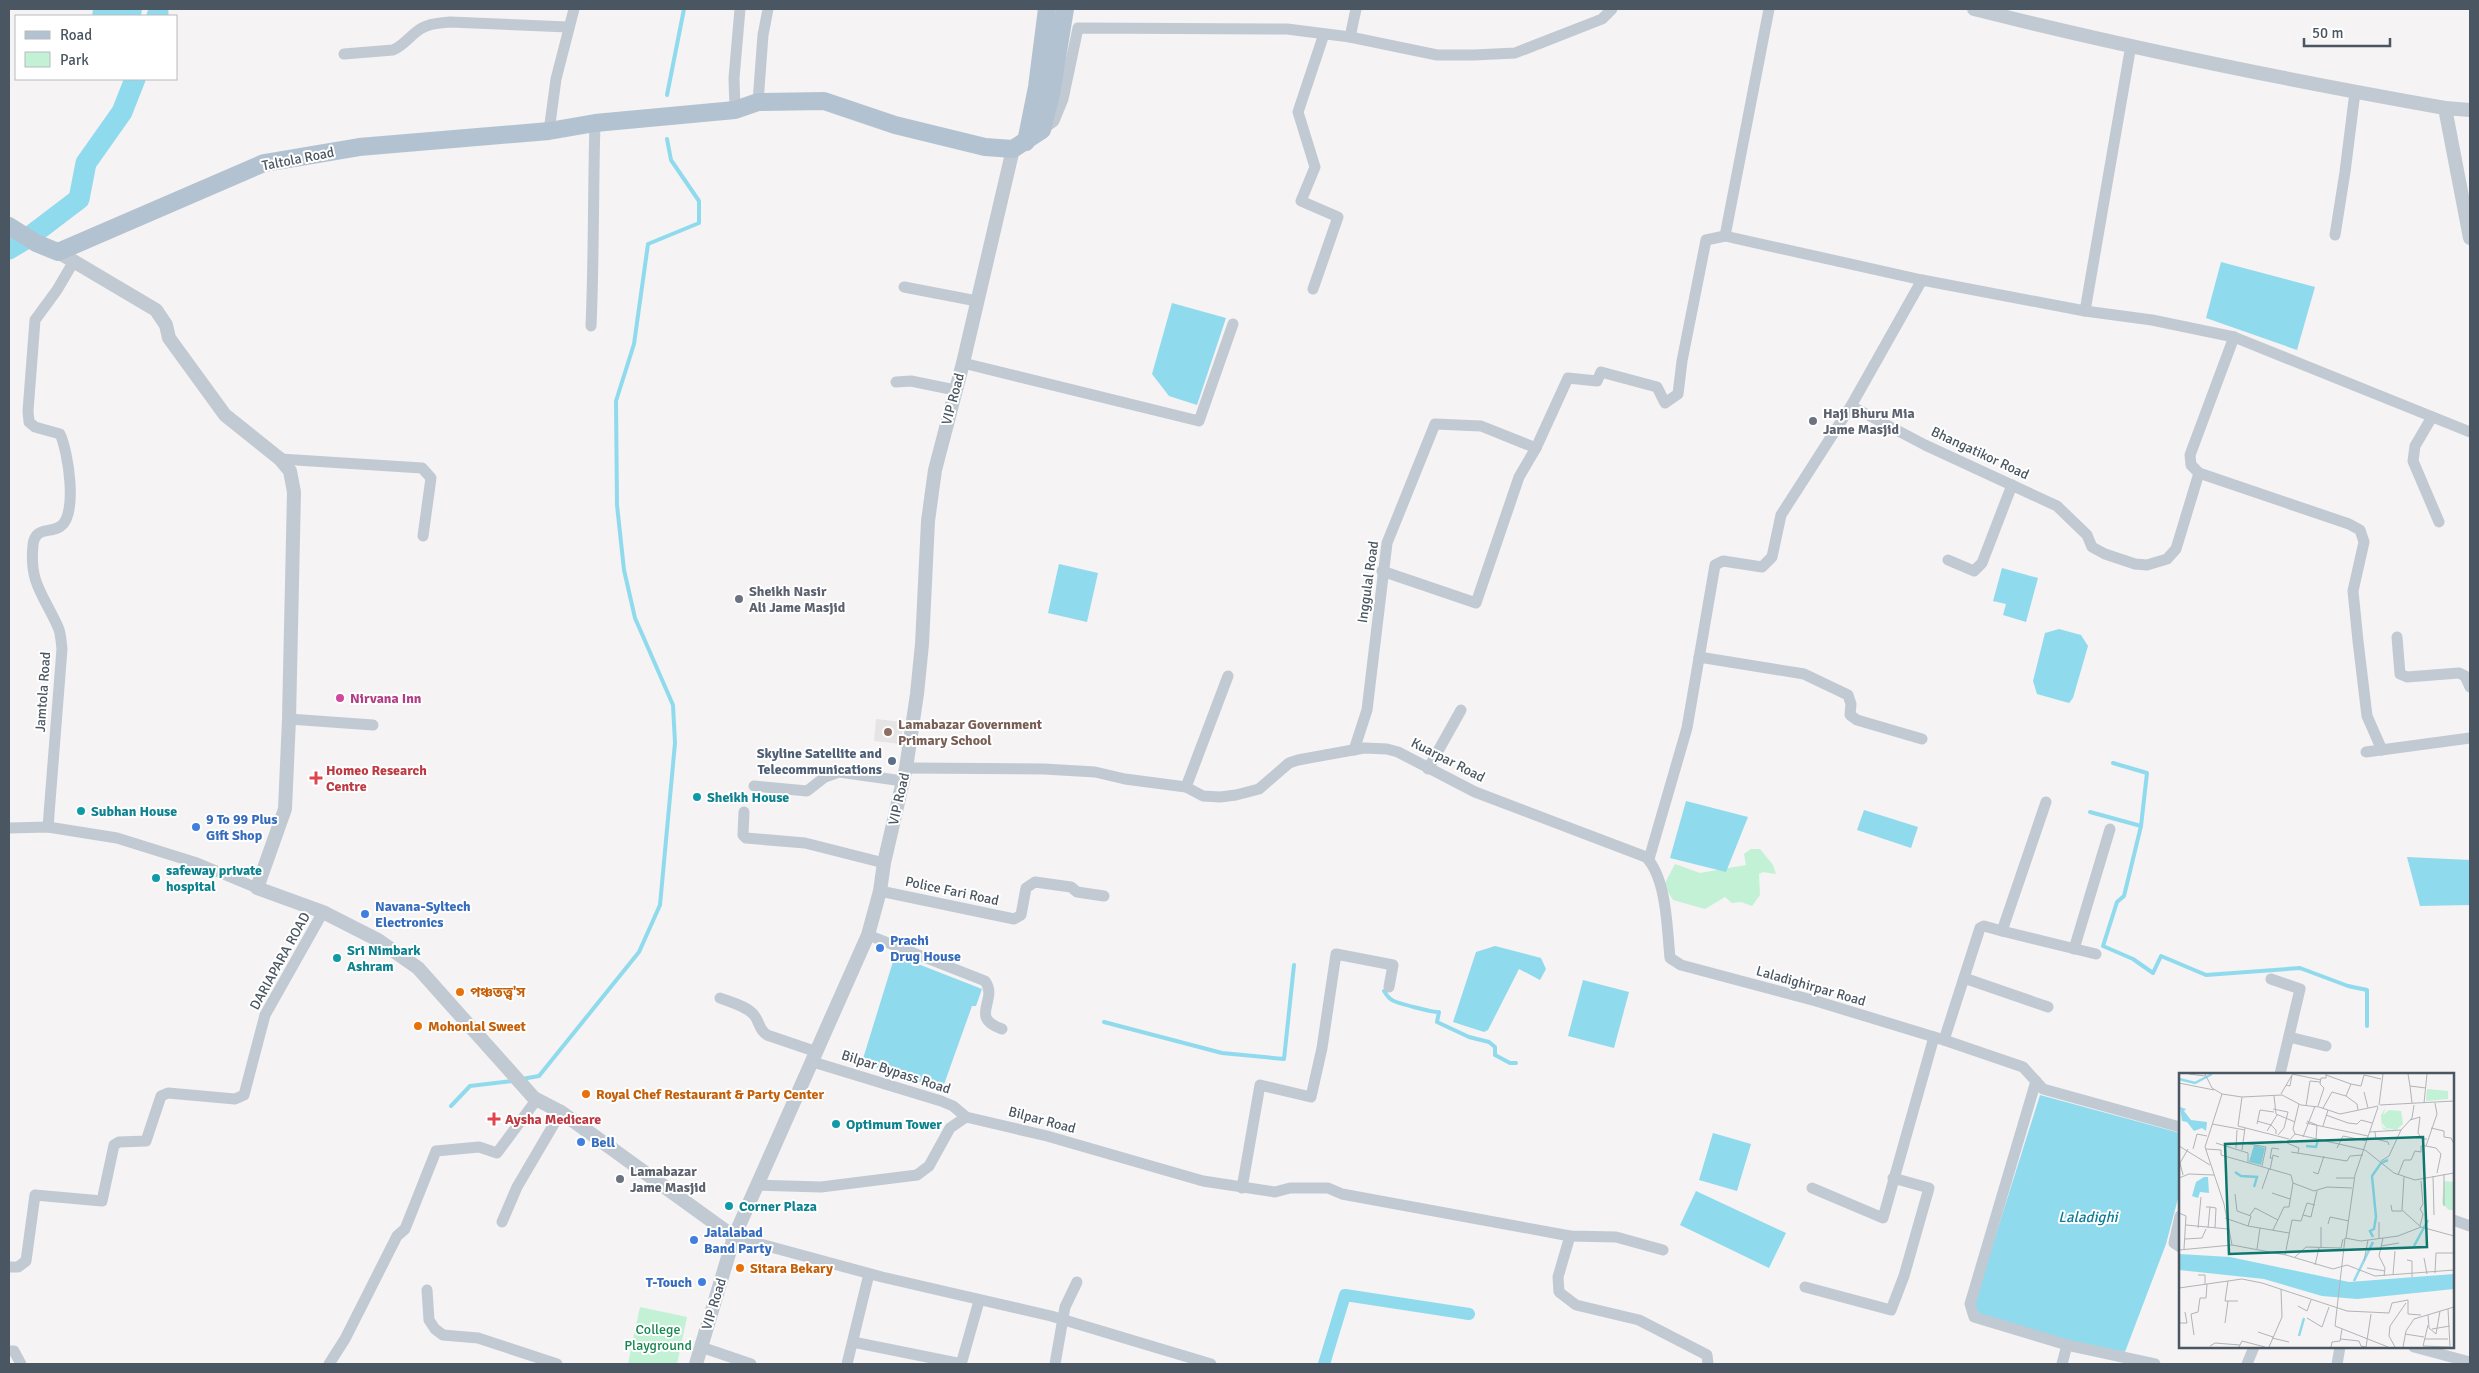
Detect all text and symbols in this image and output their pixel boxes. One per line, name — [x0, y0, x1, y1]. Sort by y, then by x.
legend — [15, 15, 178, 80]
scale bar — [2304, 15, 2390, 47]
text: 50 m — [2312, 24, 2343, 42]
text: Road — [60, 26, 92, 44]
text: Park — [60, 51, 89, 69]
street label: Taltola Road — [260, 144, 336, 174]
street label: VIP Road — [938, 371, 968, 427]
place label: Haji Bhuru Mia Jame Masjid — [1823, 405, 1915, 438]
marker: Haji Bhuru Mia Jame Masjid — [1807, 415, 1819, 427]
street label: Bhangatikor Road — [1928, 423, 2032, 483]
street label: Inggulal Road — [1354, 540, 1382, 624]
place label: Sheikh Nasir Ali Jame Masjid — [749, 583, 846, 616]
marker: Sheikh Nasir Ali Jame Masjid — [733, 593, 745, 605]
street label: Jamtola Road — [32, 651, 54, 733]
place label: Nirvana Inn — [350, 690, 422, 707]
marker: Nirvana Inn — [334, 692, 346, 704]
place label: Lamabazar Government Primary School — [898, 716, 1043, 749]
marker: Lamabazar Government Primary School — [882, 726, 894, 738]
street label: Kuarpar Road — [1408, 734, 1488, 786]
place label: Skyline Satellite and Telecommunications — [757, 745, 882, 778]
marker: Skyline Satellite and Telecommunications — [886, 755, 898, 767]
place label: Homeo Research Centre — [326, 762, 427, 795]
street label: VIP Road — [885, 771, 913, 827]
marker: Homeo Research Centre — [310, 772, 322, 784]
place label: Sheikh House — [707, 789, 789, 806]
marker: Sheikh House — [691, 791, 703, 803]
place label: Subhan House — [91, 803, 177, 820]
marker: Subhan House — [75, 805, 87, 817]
place label: 9 To 99 Plus Gift Shop — [206, 811, 277, 844]
marker: 9 To 99 Plus Gift Shop — [190, 821, 202, 833]
place label: safeway private hospital — [166, 862, 262, 895]
marker: safeway private hospital — [150, 872, 162, 884]
street label: Police Fari Road — [904, 873, 1000, 909]
place label: Navana-Syltech Electronics — [375, 898, 471, 931]
marker: Navana-Syltech Electronics — [359, 908, 371, 920]
street label: DARIAPARA ROAD — [246, 909, 314, 1013]
place label: Prachi Drug House — [890, 932, 961, 965]
place label: Sri Nimbark Ashram — [347, 942, 421, 975]
marker: Prachi Drug House — [874, 942, 886, 954]
marker: Sri Nimbark Ashram — [331, 952, 343, 964]
street label: Laladighirpar Road — [1754, 962, 1868, 1010]
place label: পঞ্চতত্ত্ব'স — [470, 984, 526, 1001]
marker: পঞ্চতত্ত্ব'স — [454, 986, 466, 998]
place label: Mohonlal Sweet — [428, 1018, 527, 1035]
marker: Mohonlal Sweet — [412, 1020, 424, 1032]
street label: Bilpar Bypass Road — [839, 1046, 953, 1098]
inset map — [2179, 1073, 2454, 1348]
place label: Royal Chef Restaurant & Party Center — [596, 1086, 825, 1103]
marker: Royal Chef Restaurant & Party Center — [580, 1088, 592, 1100]
street label: Bilpar Road — [1006, 1103, 1078, 1137]
place label: Aysha Medicare — [505, 1111, 601, 1128]
marker: Aysha Medicare — [487, 1112, 501, 1126]
place label: Optimum Tower — [846, 1116, 942, 1133]
marker: Optimum Tower — [830, 1118, 842, 1130]
place label: Bell — [591, 1134, 616, 1151]
marker: Bell — [575, 1136, 587, 1148]
place label: Lamabazar Jame Masjid — [630, 1163, 706, 1196]
marker: Lamabazar Jame Masjid — [614, 1173, 626, 1185]
place label: Corner Plaza — [739, 1198, 817, 1215]
marker: Corner Plaza — [723, 1200, 735, 1212]
water label: Laladighi — [2058, 1208, 2120, 1226]
place label: Jalalabad Band Party — [704, 1224, 772, 1257]
marker: Jalalabad Band Party — [688, 1234, 700, 1246]
place label: Sitara Bekary — [750, 1260, 833, 1277]
marker: Sitara Bekary — [734, 1262, 746, 1274]
place label: T-Touch — [646, 1274, 692, 1291]
marker: T-Touch — [696, 1276, 708, 1288]
street label: VIP Road — [698, 1276, 730, 1332]
park label: College Playground — [624, 1321, 692, 1354]

